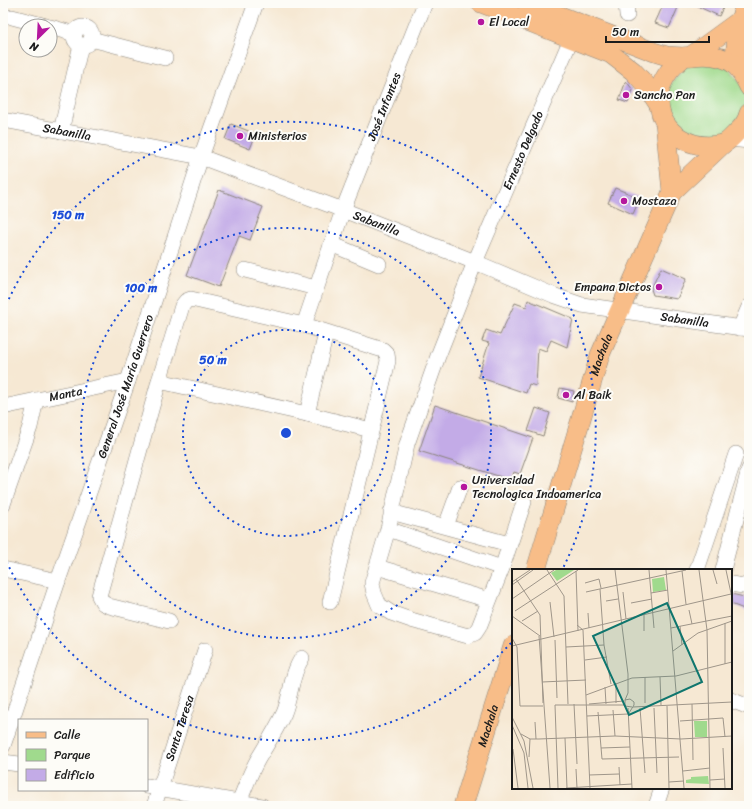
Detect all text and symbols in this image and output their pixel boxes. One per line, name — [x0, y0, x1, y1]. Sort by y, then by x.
place label: El Local — [489, 11, 530, 33]
marker: El Local — [476, 17, 486, 27]
north arrow — [18, 18, 58, 58]
scale bar — [606, 18, 709, 44]
text: 50 m — [612, 21, 639, 43]
text: N — [26, 36, 42, 57]
street label: José Infantes — [360, 69, 407, 145]
place label: Sancho Pan — [634, 84, 696, 106]
marker: Sancho Pan — [621, 90, 631, 100]
street label: Ernesto Delgado — [496, 107, 550, 194]
street label: Sabanilla — [41, 117, 93, 147]
place label: Ministerios — [248, 125, 307, 147]
marker: Ministerios — [235, 131, 245, 141]
place label: Mostaza — [632, 190, 676, 212]
marker: Mostaza — [619, 196, 629, 206]
text: 150 m — [52, 204, 85, 226]
street label: Sabanilla — [350, 204, 403, 242]
place label: Empana Dictos — [574, 276, 651, 298]
text: 100 m — [125, 277, 158, 299]
marker: Empana Dictos — [654, 282, 664, 292]
street label: Sabanilla — [659, 305, 710, 334]
street label: General José María Guerrero — [91, 311, 160, 461]
street label: Machala — [583, 330, 619, 378]
text: 50 m — [199, 349, 227, 371]
street label: Manta — [47, 380, 85, 408]
place label: Al Baik — [573, 384, 612, 406]
marker: Al Baik — [561, 390, 571, 400]
centre of rings — [279, 426, 293, 440]
place label: Universidad Tecnologica Indoamerica — [472, 469, 601, 505]
marker: Universidad Tecnologica Indoamerica — [459, 482, 469, 492]
inset map — [512, 569, 732, 789]
street label: Santa Teresa — [158, 691, 201, 764]
street label: Machala — [471, 702, 505, 750]
legend — [18, 719, 148, 791]
text: Calle — [54, 724, 81, 746]
text: Parque — [54, 744, 91, 766]
text: Edificio — [54, 764, 94, 786]

